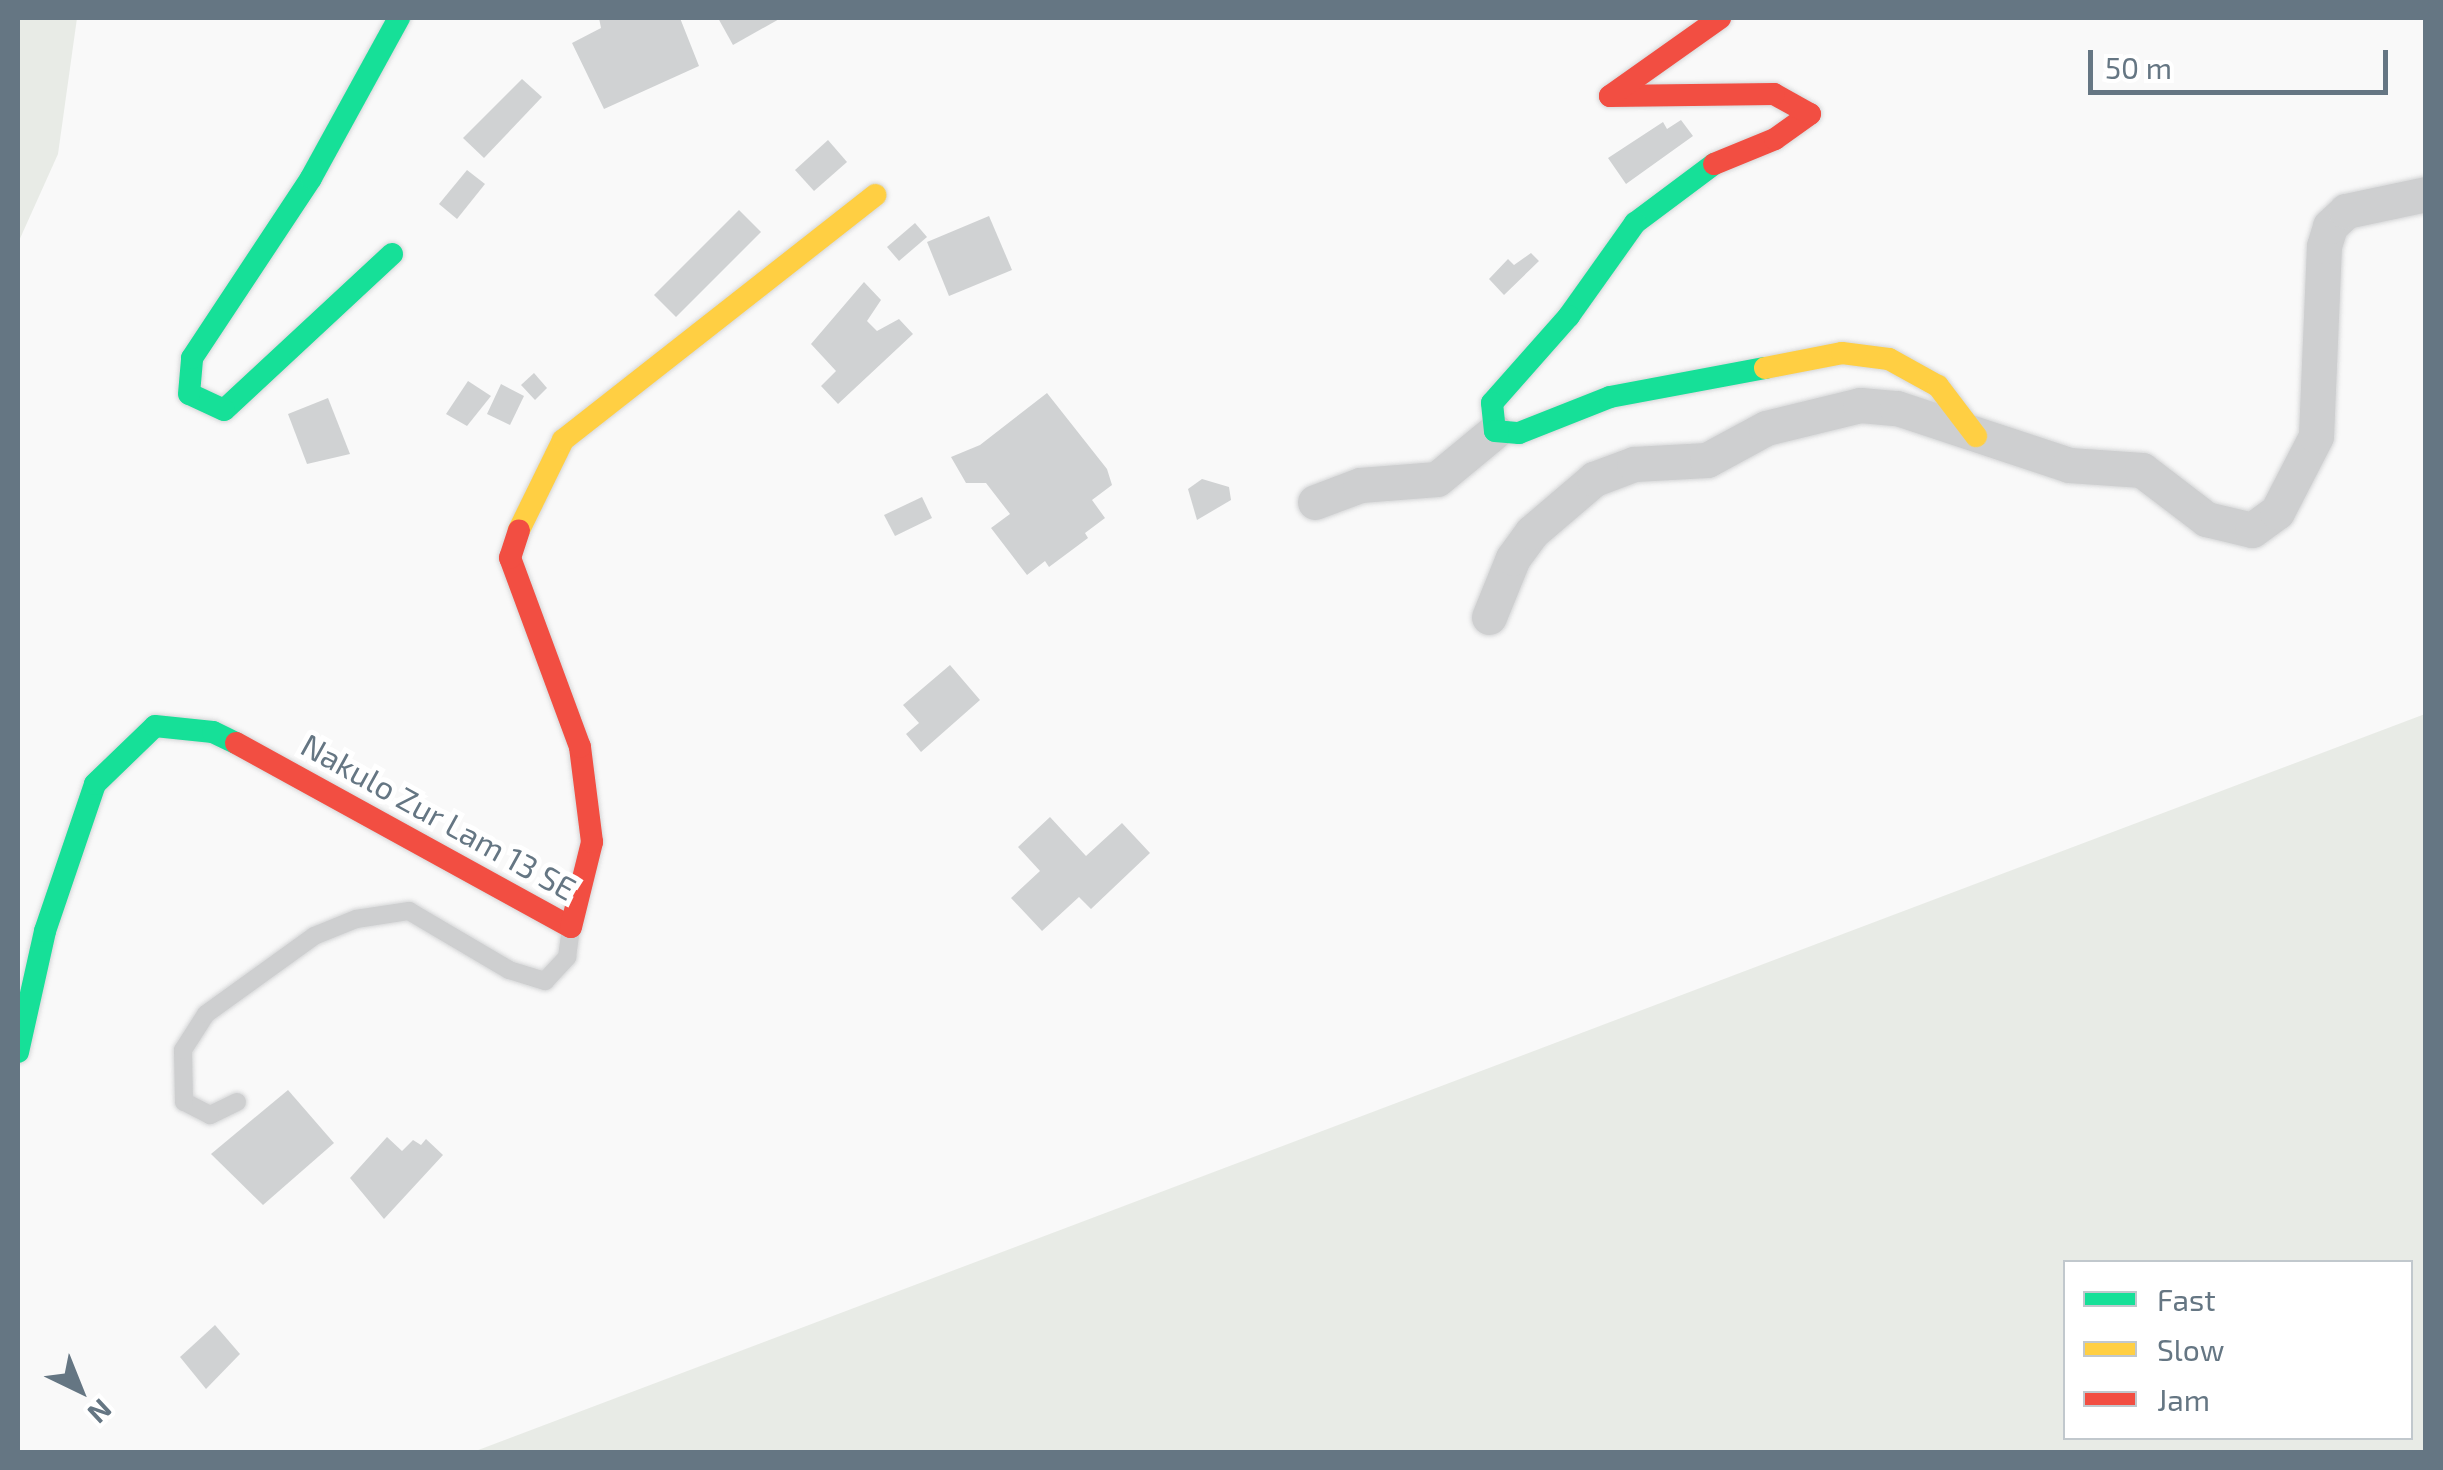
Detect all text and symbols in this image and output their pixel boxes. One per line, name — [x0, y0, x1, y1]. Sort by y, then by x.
scale bar — [2093, 30, 2393, 92]
text: 50 m — [2105, 49, 2172, 85]
street label: Nakulo Zur Lam 13 SE — [295, 724, 583, 908]
legend — [2063, 1260, 2413, 1440]
text: Fast — [2157, 1281, 2216, 1317]
text: Slow — [2157, 1331, 2224, 1367]
north arrow — [30, 1340, 130, 1440]
text: Jam — [2157, 1381, 2210, 1417]
text: N — [81, 1393, 119, 1431]

